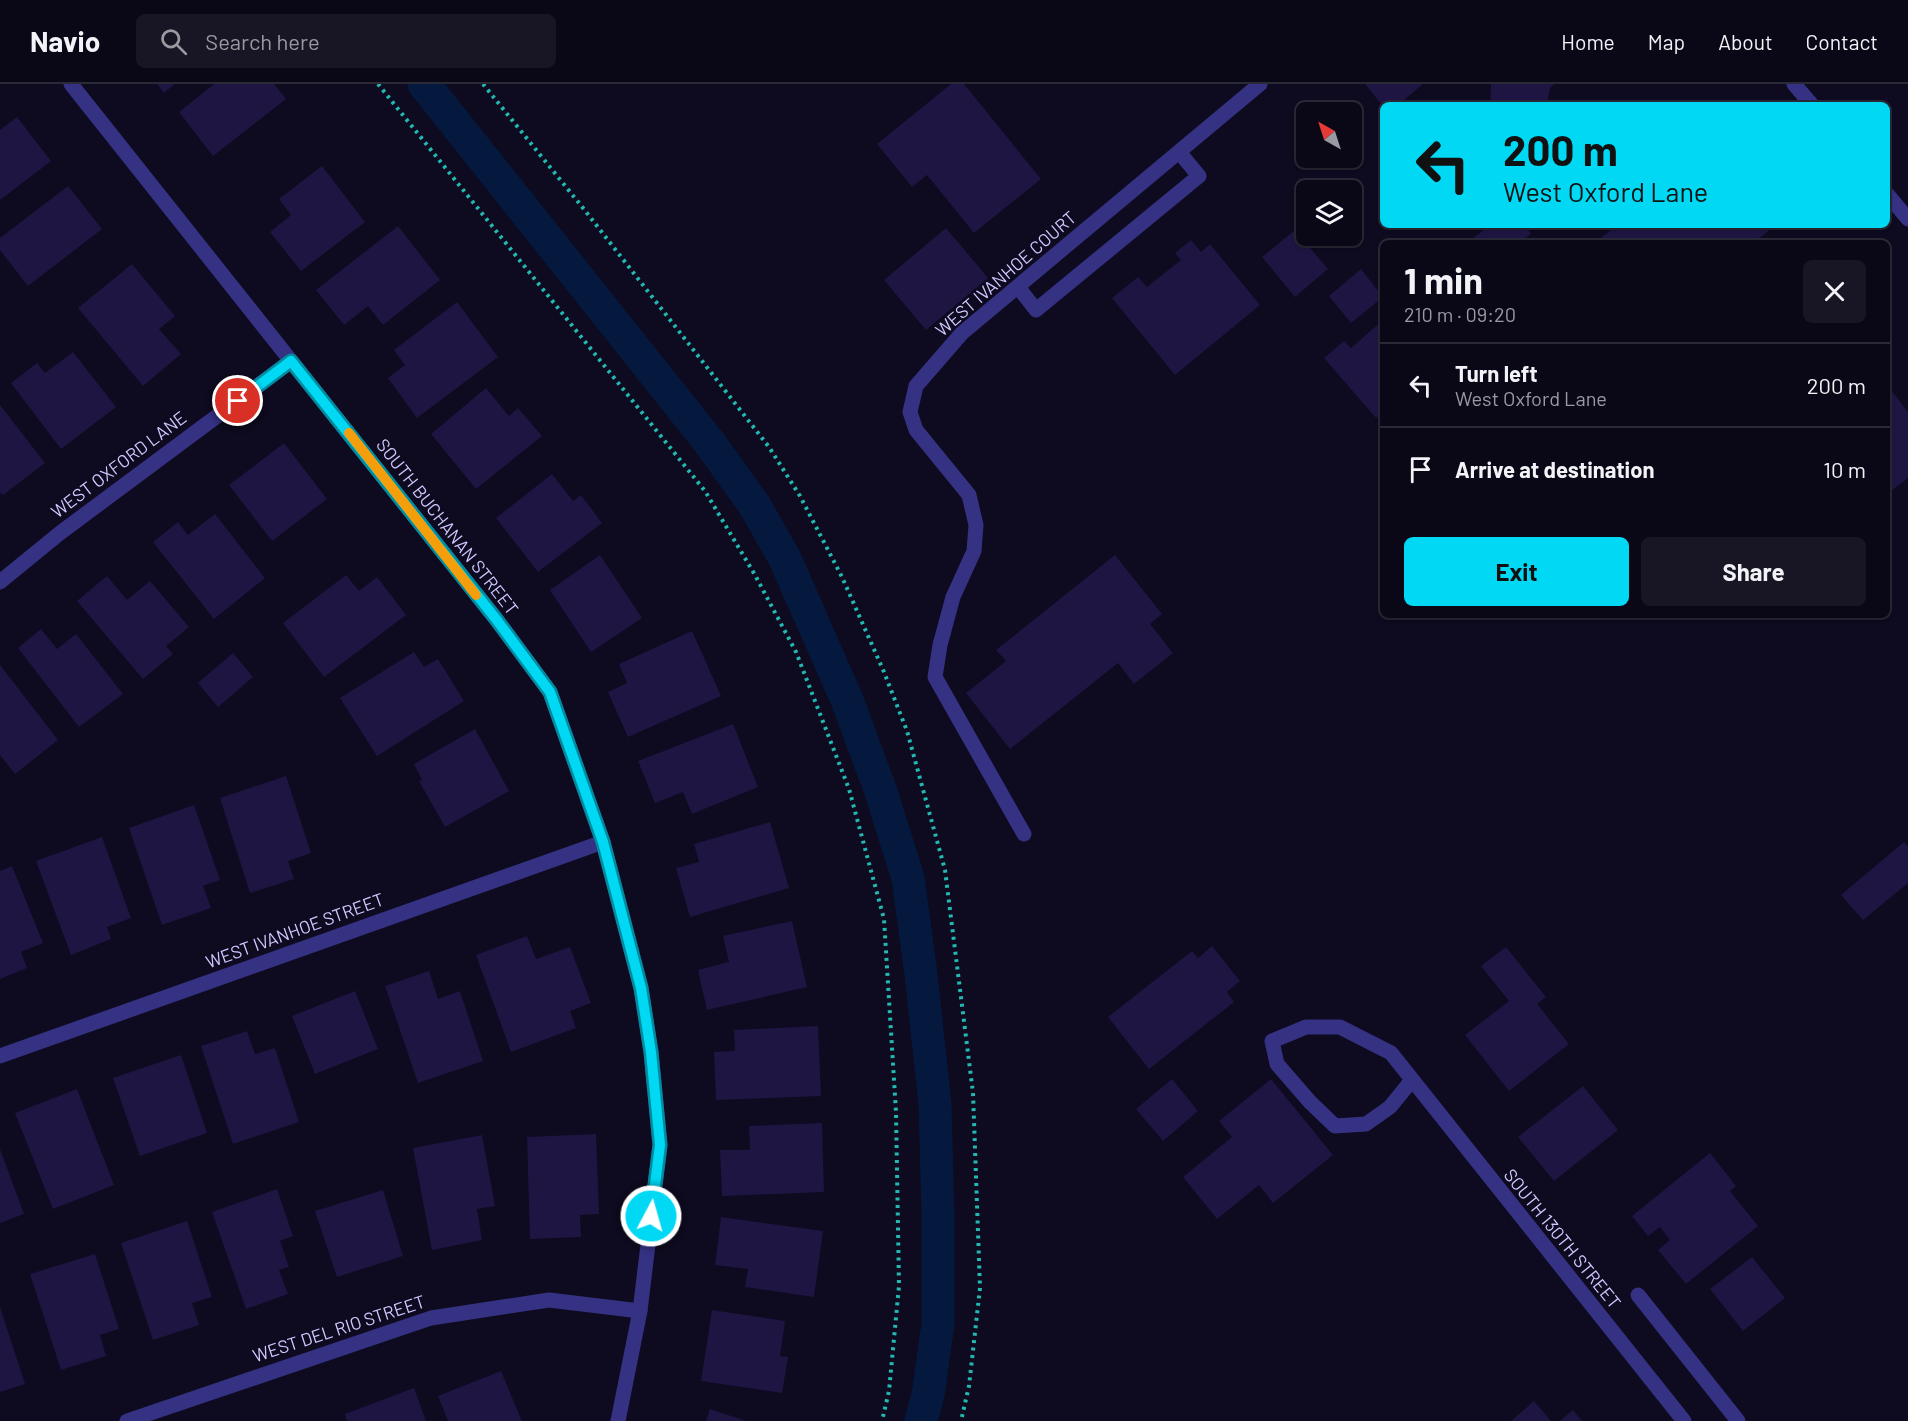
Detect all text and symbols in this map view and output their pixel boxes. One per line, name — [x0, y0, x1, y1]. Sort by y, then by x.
search box — [136, 14, 556, 68]
text: Navio — [30, 24, 100, 58]
icon: search — [157, 25, 190, 58]
text: Search here — [205, 28, 320, 54]
text: Home — [1561, 29, 1615, 54]
text: Map — [1648, 29, 1685, 54]
text: About — [1718, 29, 1773, 54]
text: Contact — [1806, 29, 1878, 54]
north arrow — [1296, 102, 1362, 168]
map controls — [1296, 102, 1362, 246]
text: 200 m — [1503, 124, 1618, 174]
icon: left — [1404, 126, 1482, 204]
text: West Oxford Lane — [1503, 175, 1708, 207]
button: layers — [1296, 180, 1362, 246]
street label: WEST IVANHOE COURT — [930, 206, 1080, 340]
text: 1 min — [1404, 258, 1483, 301]
button: close — [1803, 260, 1866, 323]
text: 210 m · 09:20 — [1404, 302, 1516, 326]
text: Turn left — [1455, 360, 1538, 386]
icon: left — [1404, 369, 1437, 402]
text: 200 m — [1807, 372, 1866, 398]
pin — [212, 375, 263, 426]
icon: arrive — [221, 384, 254, 417]
text: West Oxford Lane — [1455, 386, 1607, 410]
street label: WEST OXFORD LANE — [46, 406, 190, 522]
street label: SOUTH BUCHANAN STREET — [372, 434, 523, 619]
icon: arrive — [1404, 453, 1437, 486]
text: Arrive at destination — [1455, 456, 1654, 482]
text: 10 m — [1823, 456, 1866, 482]
button: Exit — [1404, 537, 1629, 606]
button: Share — [1641, 537, 1866, 606]
street label: WEST IVANHOE STREET — [203, 888, 387, 973]
street label: SOUTH 130TH STREET — [1500, 1164, 1626, 1313]
position arrow — [619, 1184, 683, 1248]
street label: WEST DEL RIO STREET — [250, 1290, 428, 1366]

